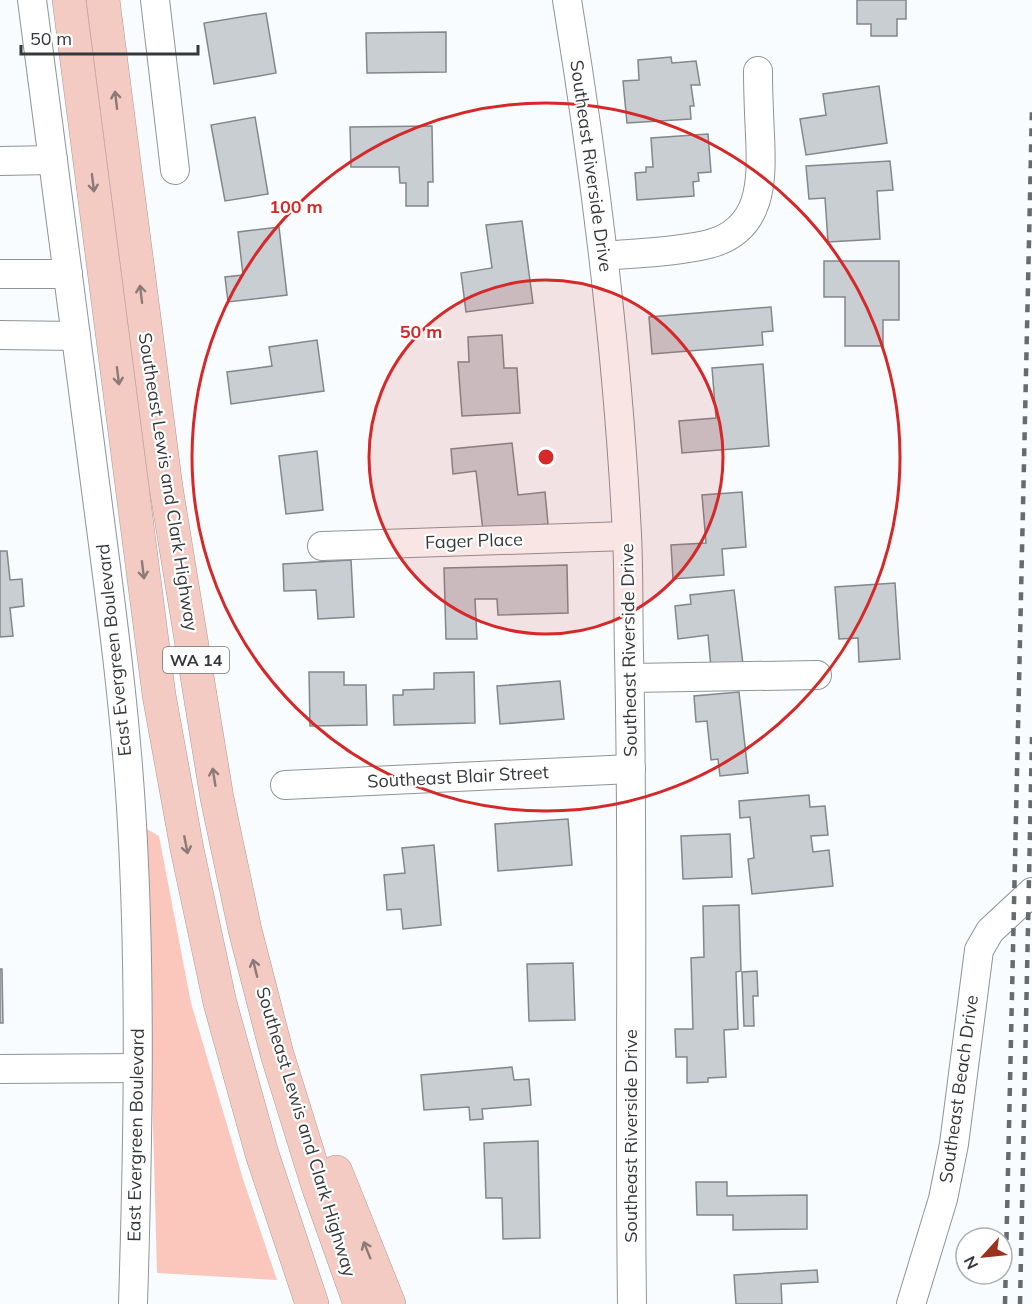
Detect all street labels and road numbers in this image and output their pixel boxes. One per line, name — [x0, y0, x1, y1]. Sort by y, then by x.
street label: Southeast Riverside Drive — [565, 59, 618, 273]
street label: Southeast Lewis and Clark Highway — [134, 331, 204, 633]
street label: Fager Place — [425, 527, 523, 554]
street label: East Evergreen Boulevard — [91, 543, 136, 757]
street label: Southeast Riverside Drive — [615, 543, 642, 757]
road number: WA 14 — [163, 647, 229, 673]
street label: Southeast Blair Street — [367, 760, 549, 793]
street label: Southeast Lewis and Clark Highway — [251, 984, 362, 1280]
street label: Southeast Beach Drive — [934, 993, 983, 1184]
street label: East Evergreen Boulevard — [122, 1028, 149, 1242]
street label: Southeast Riverside Drive — [619, 1029, 642, 1243]

